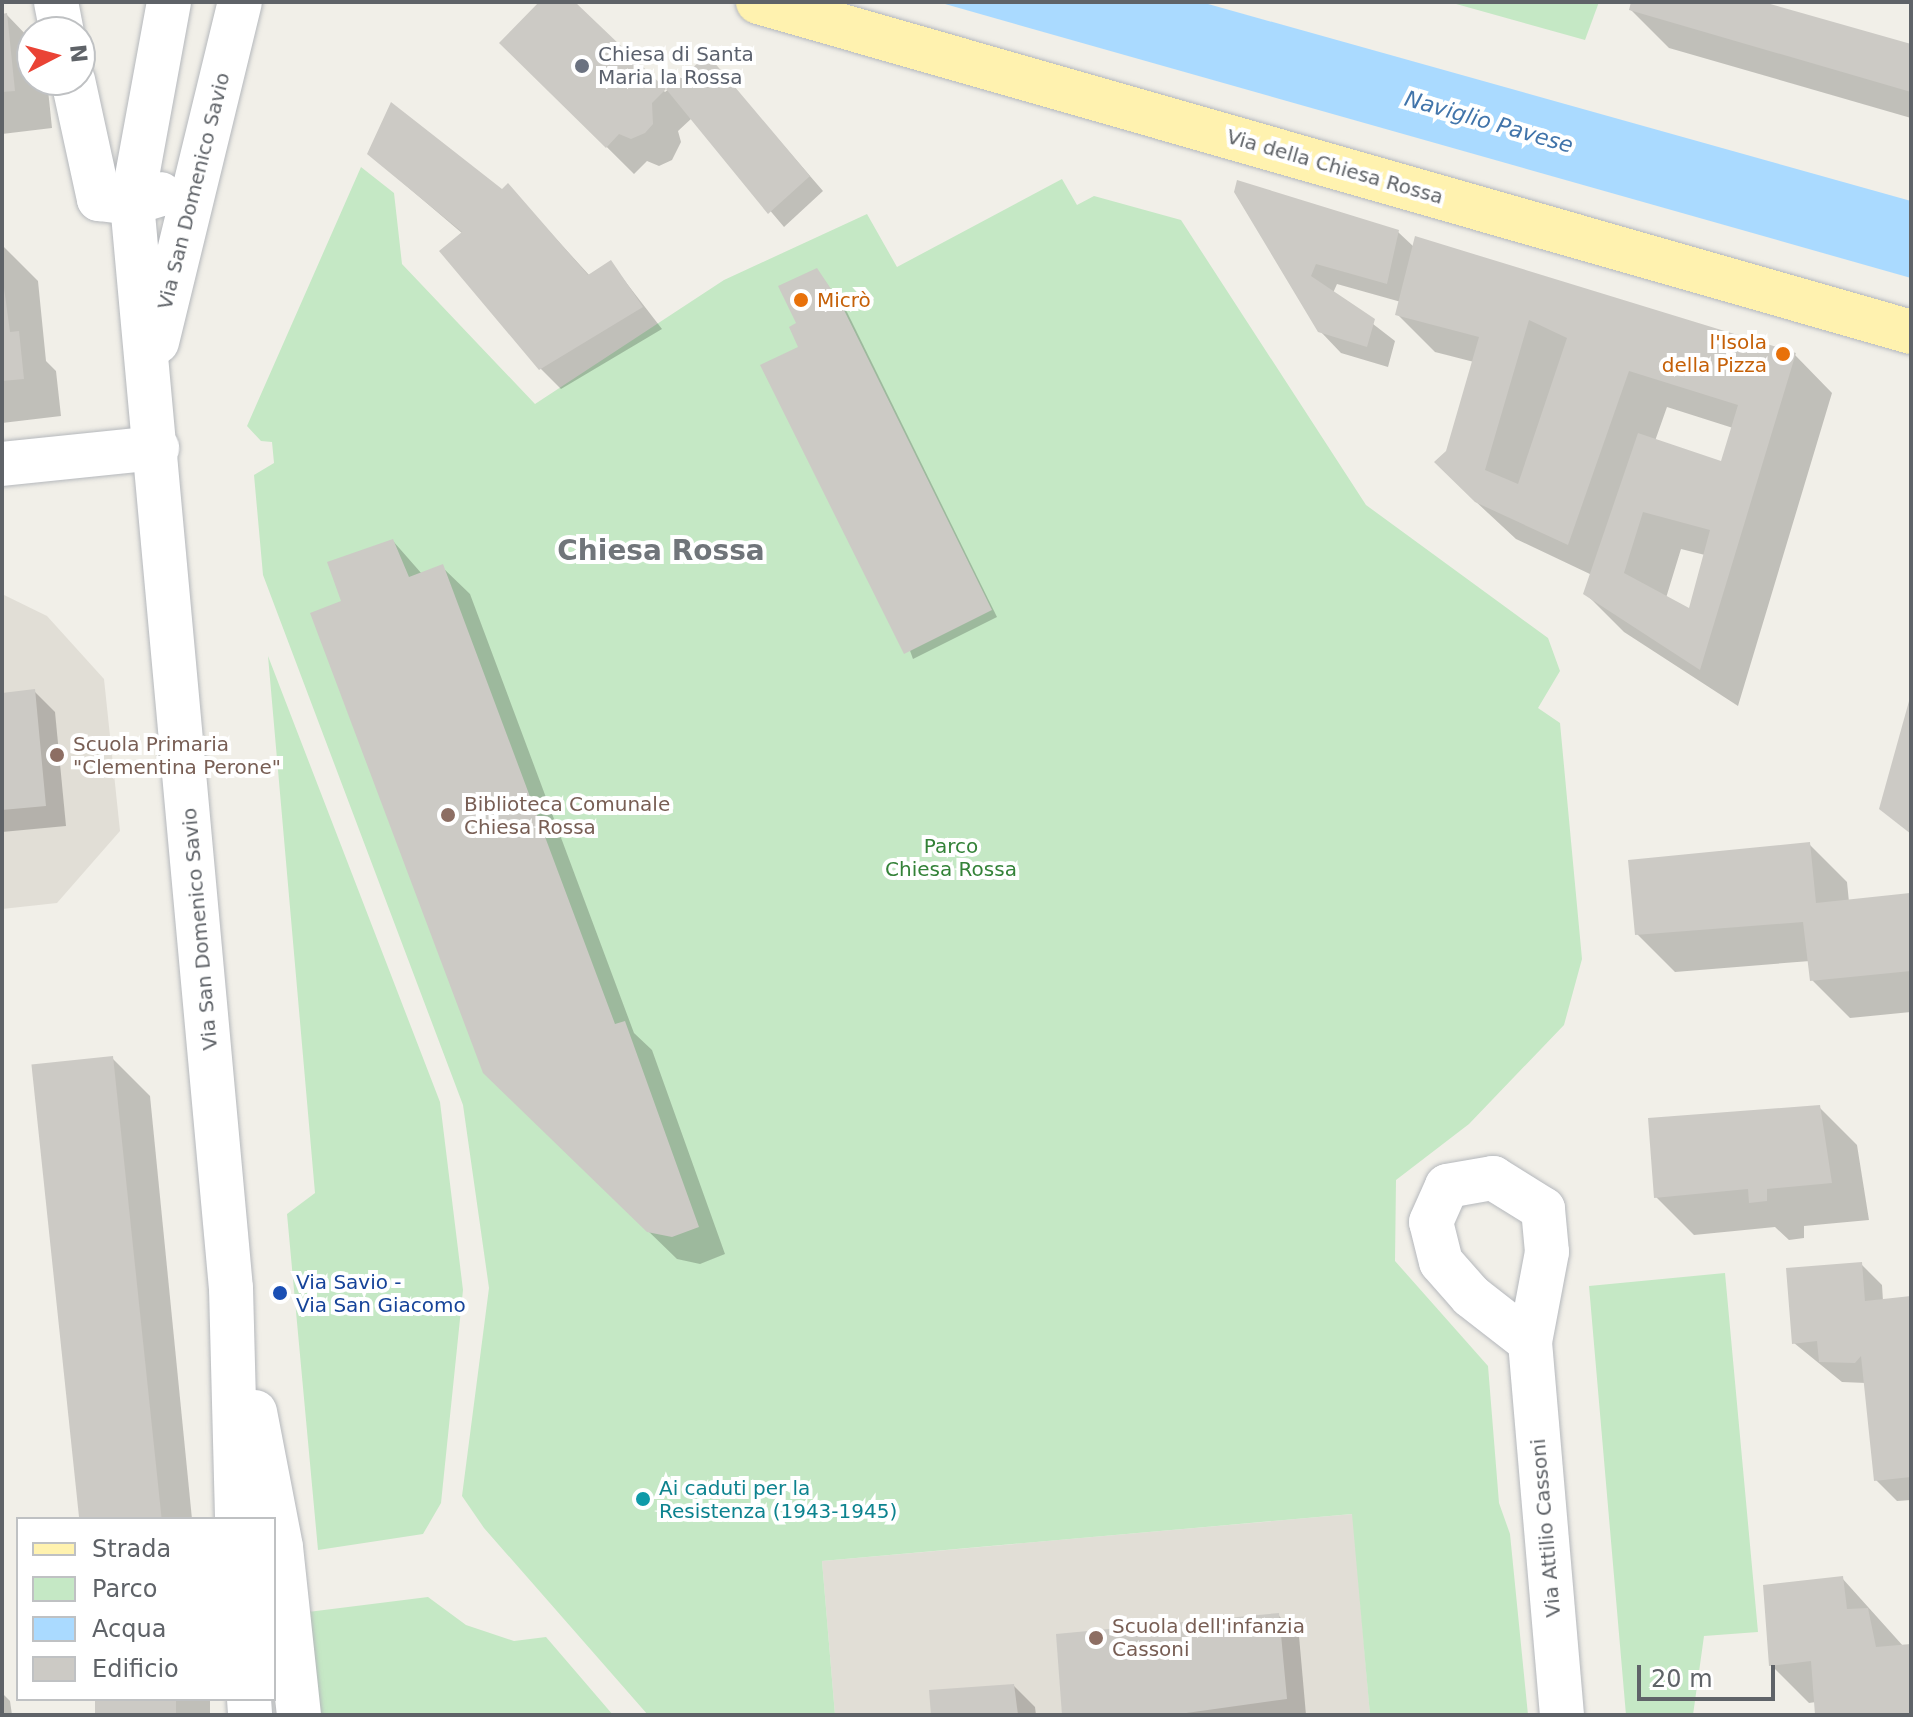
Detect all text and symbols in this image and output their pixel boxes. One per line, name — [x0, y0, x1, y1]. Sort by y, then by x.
north arrow — [16, 16, 96, 96]
place label: Chiesa di Santa Maria la Rossa — [598, 42, 754, 89]
text: N — [65, 43, 92, 64]
marker: Chiesa di Santa Maria la Rossa — [573, 57, 591, 75]
street label: Via San Domenico Savio — [153, 70, 235, 312]
water label: Naviglio Pavese — [1402, 85, 1576, 159]
street label: Via della Chiesa Rossa — [1224, 125, 1446, 209]
place label: Micrò — [817, 288, 871, 312]
marker: Micrò — [792, 291, 810, 309]
place label: l'Isola della Pizza — [1662, 330, 1767, 377]
marker: l'Isola della Pizza — [1774, 345, 1792, 363]
district label: Chiesa Rossa — [557, 534, 765, 568]
place label: Scuola Primaria "Clementina Perone" — [73, 732, 281, 779]
marker: Scuola Primaria "Clementina Perone" — [48, 746, 66, 764]
place label: Biblioteca Comunale Chiesa Rossa — [464, 792, 670, 839]
marker: Biblioteca Comunale Chiesa Rossa — [439, 806, 457, 824]
street label: Via San Domenico Savio — [177, 807, 223, 1051]
park label: Parco Chiesa Rossa — [885, 834, 1017, 881]
place label: Via Savio - Via San Giacomo — [296, 1270, 466, 1317]
marker: Via Savio - Via San Giacomo — [271, 1284, 289, 1302]
street label: Via Attilio Cassoni — [1526, 1438, 1566, 1618]
place label: Ai caduti per la Resistenza (1943-1945) — [659, 1476, 897, 1523]
marker: Ai caduti per la Resistenza (1943-1945) — [634, 1490, 652, 1508]
legend — [16, 1517, 276, 1701]
text: Strada — [92, 1535, 171, 1563]
text: Parco — [92, 1575, 157, 1603]
place label: Scuola dell'infanzia Cassoni — [1112, 1614, 1305, 1661]
text: Acqua — [92, 1615, 166, 1643]
marker: Scuola dell'infanzia Cassoni — [1087, 1629, 1105, 1647]
scale bar — [1641, 1649, 1779, 1699]
text: Edificio — [92, 1655, 179, 1683]
text: 20 m — [1651, 1665, 1713, 1693]

